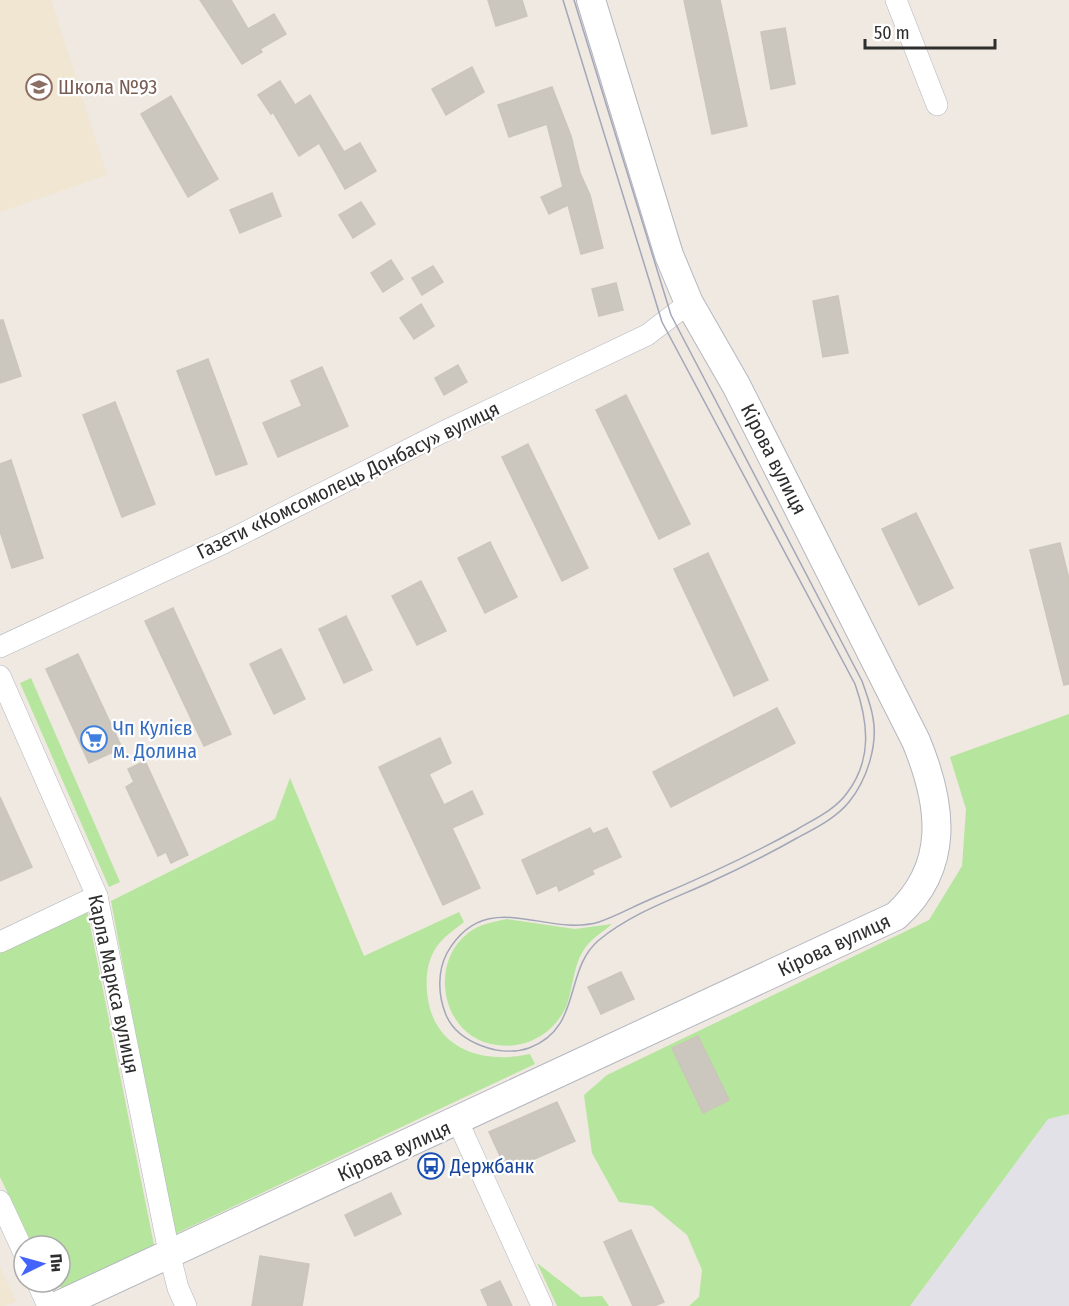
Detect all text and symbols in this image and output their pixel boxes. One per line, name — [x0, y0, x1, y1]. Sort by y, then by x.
scale bar — [865, 12, 996, 50]
text: 50 m — [874, 22, 910, 44]
school or university icon: Школа №93 — [24, 72, 54, 102]
place label: Школа №93 — [58, 75, 157, 99]
street label: Газети «Комсомолець Донбасу» вулиця — [193, 396, 503, 564]
street label: Кірова вулиця — [736, 400, 812, 518]
place label: Чп Кулієв м. Долина — [113, 716, 197, 763]
supermarket icon: Чп Кулієв м. Долина — [79, 724, 109, 754]
street label: Карла Маркса вулиця — [83, 892, 145, 1076]
street label: Кірова вулиця — [774, 909, 894, 981]
street label: Кірова вулиця — [334, 1115, 454, 1187]
bus stop icon: Держбанк — [416, 1151, 446, 1181]
place label: Держбанк — [449, 1154, 535, 1178]
north arrow — [12, 1234, 72, 1294]
text: Пн — [46, 1253, 67, 1273]

